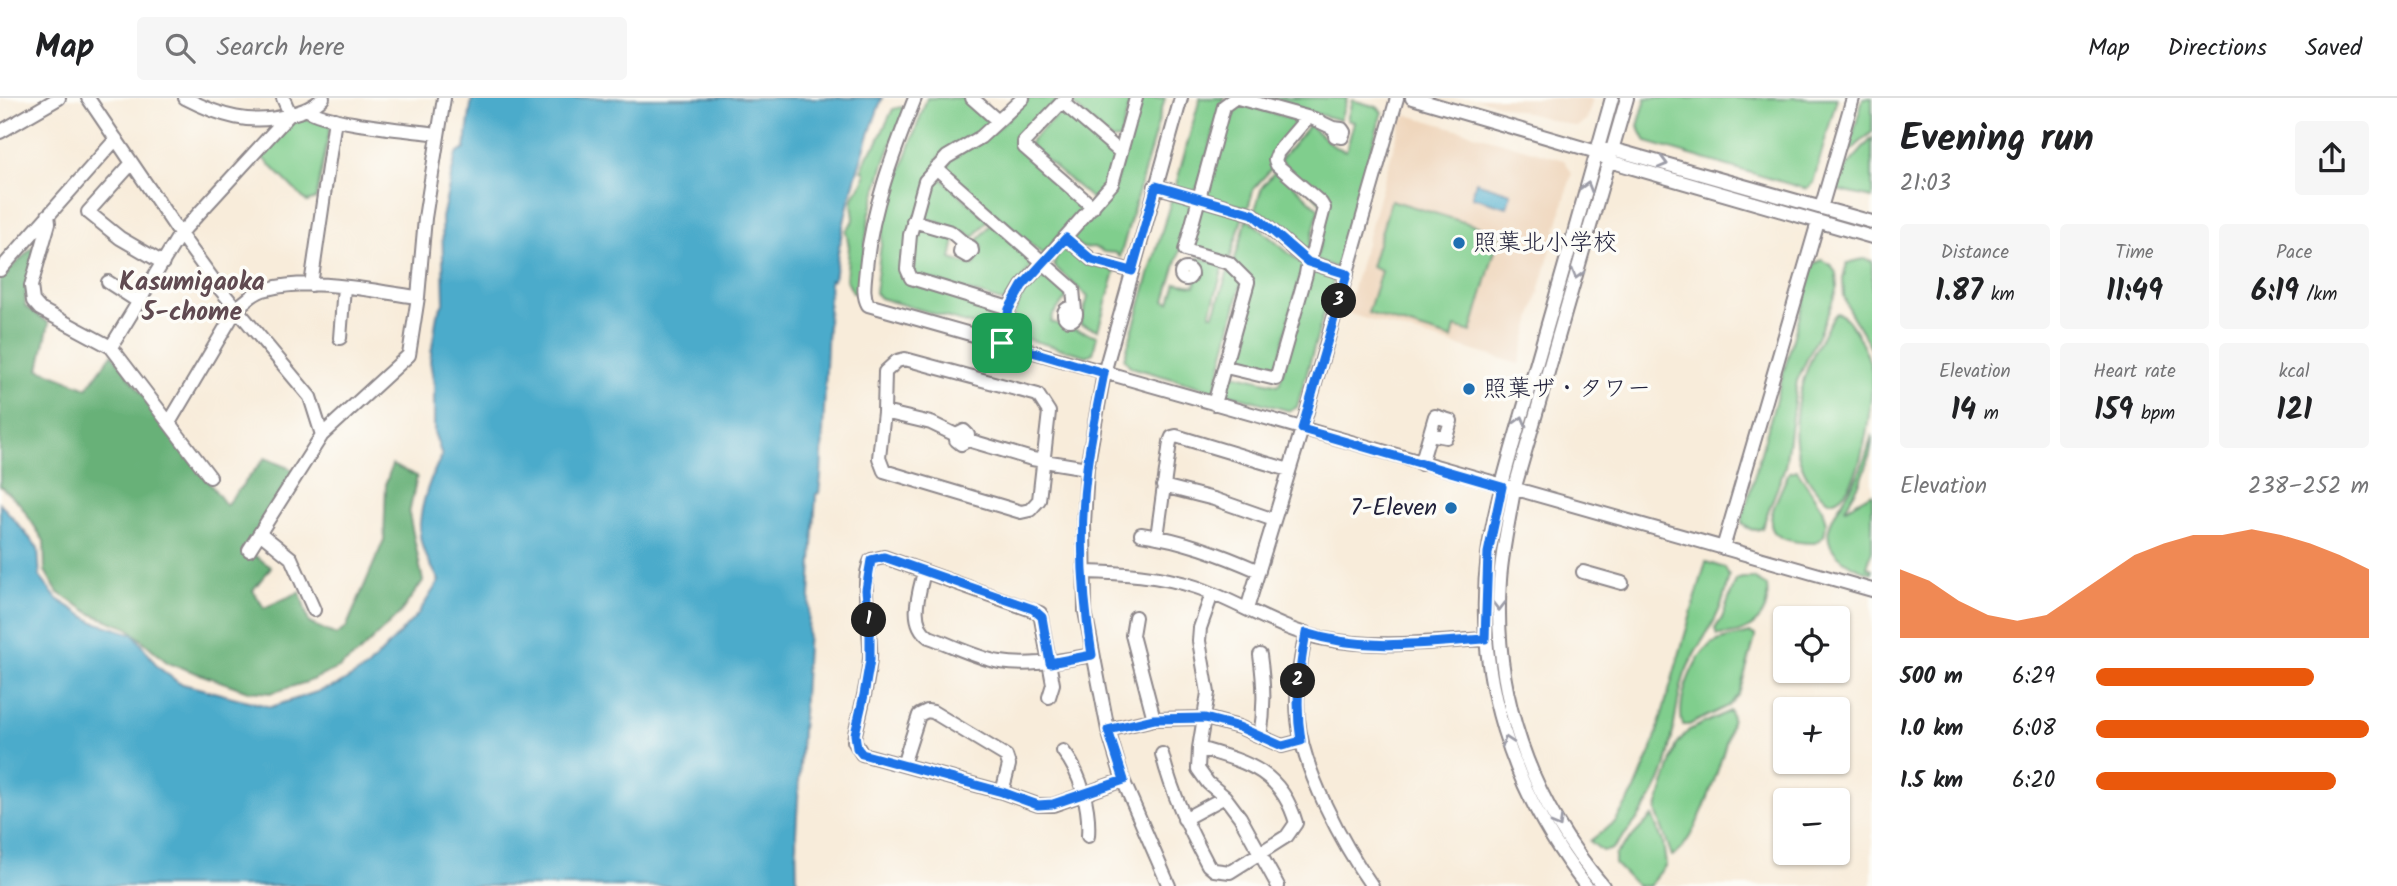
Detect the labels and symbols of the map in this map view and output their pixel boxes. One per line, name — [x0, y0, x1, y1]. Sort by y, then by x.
one-way arrow — [1657, 155, 1669, 170]
one-way arrow — [1579, 181, 1593, 193]
place label: 照葉北小学校 — [1473, 224, 1617, 263]
marker: 照葉北小学校 — [1451, 235, 1467, 251]
district label: Kasumigaoka 5-chome — [119, 262, 265, 334]
one-way arrow — [1570, 268, 1585, 280]
pin: 3 — [1322, 284, 1356, 318]
pin — [972, 313, 1032, 373]
place label: 照葉ザ・タワー — [1483, 370, 1651, 409]
marker: 照葉ザ・タワー — [1461, 381, 1477, 397]
one-way arrow — [1512, 415, 1527, 427]
place label: 7-Eleven — [1350, 489, 1437, 528]
marker: 7-Eleven — [1443, 500, 1459, 516]
pin: 1 — [852, 602, 886, 638]
one-way arrow — [1491, 602, 1507, 612]
pin: 2 — [1280, 664, 1316, 698]
one-way arrow — [1500, 736, 1515, 748]
one-way arrow — [1550, 816, 1563, 828]

